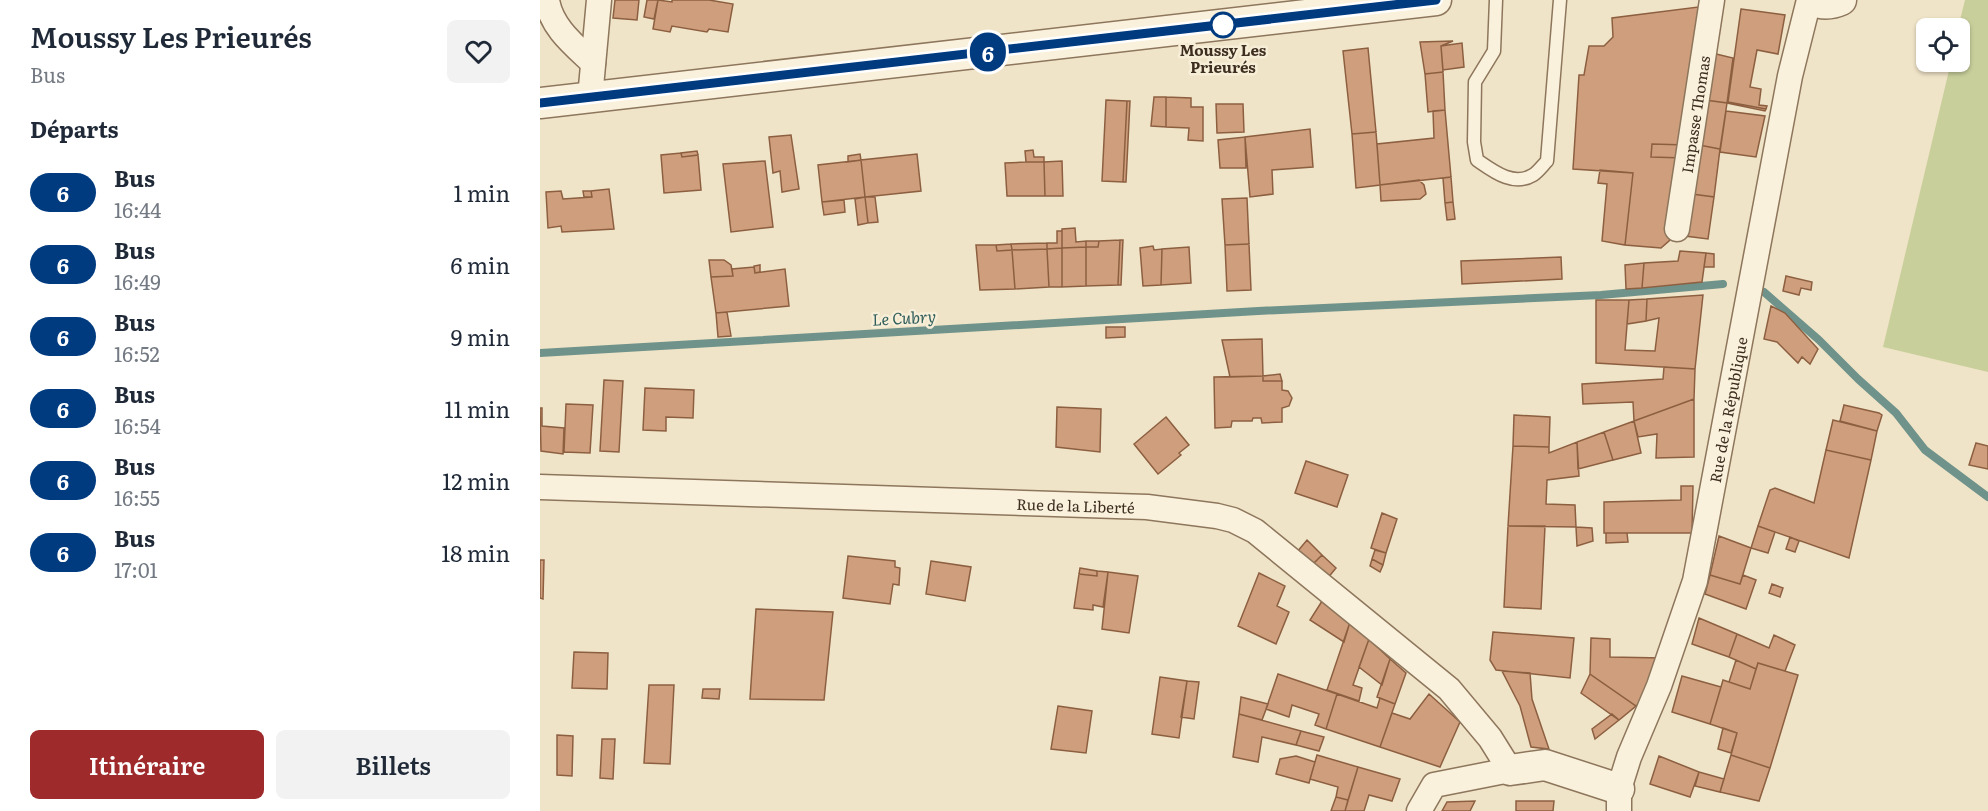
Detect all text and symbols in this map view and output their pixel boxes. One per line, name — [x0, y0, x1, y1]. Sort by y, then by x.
marker: Moussy Les Prieurés — [1210, 12, 1236, 38]
text: Moussy Les Prieurés — [30, 15, 312, 57]
map controls — [1916, 18, 1970, 72]
button: locate — [1916, 18, 1970, 72]
button: heart — [447, 20, 510, 83]
line badge: 6 — [968, 32, 1008, 72]
text: 6 — [982, 37, 994, 68]
place label: Moussy Les Prieurés — [1180, 38, 1267, 78]
street label: Impasse Thomas — [1674, 54, 1715, 175]
text: Bus — [30, 59, 65, 89]
text: Départs — [30, 112, 119, 145]
text: Bus — [114, 161, 155, 194]
text: 1 min — [453, 176, 510, 209]
text: 6 — [57, 177, 69, 208]
text: 16:44 — [114, 194, 161, 224]
text: Bus — [114, 233, 155, 266]
text: 6 min — [451, 248, 510, 281]
text: 6 — [57, 249, 69, 280]
text: 16:49 — [114, 266, 161, 296]
water label: Le Cubry — [871, 303, 937, 331]
text: Bus — [114, 305, 155, 338]
text: 9 min — [451, 320, 510, 353]
text: 6 — [57, 321, 69, 352]
street label: Rue de la République — [1702, 335, 1752, 485]
text: 16:52 — [114, 338, 160, 368]
text: Bus — [114, 377, 155, 410]
text: 11 min — [444, 392, 510, 425]
text: 6 — [57, 393, 69, 424]
text: 16:54 — [114, 410, 161, 440]
text: Bus — [114, 449, 155, 482]
text: 12 min — [442, 464, 510, 497]
text: 6 — [57, 465, 69, 496]
text: 16:55 — [114, 482, 160, 512]
street label: Rue de la Liberté — [1016, 491, 1135, 518]
text: Bus — [114, 521, 155, 554]
text: 18 min — [441, 536, 510, 569]
text: 6 — [57, 537, 69, 568]
text: 17:01 — [114, 554, 158, 584]
button: Itinéraire — [30, 730, 264, 799]
button: Billets — [276, 730, 510, 799]

